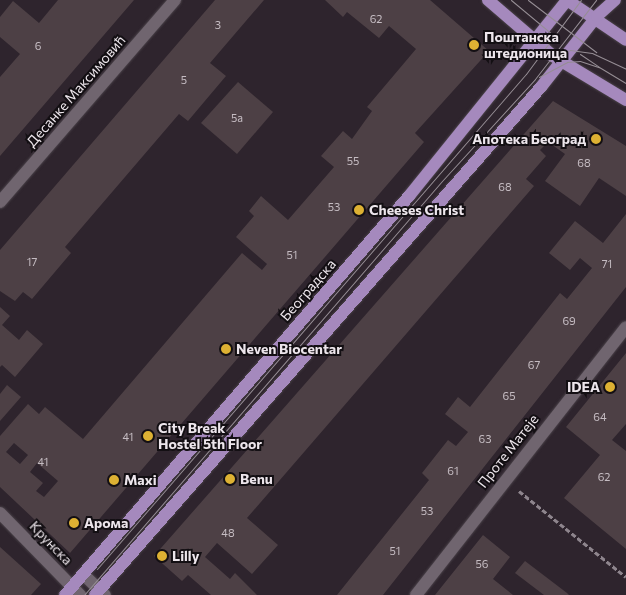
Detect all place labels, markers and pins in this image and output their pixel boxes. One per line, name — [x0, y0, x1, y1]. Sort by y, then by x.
place label: Поштанска штедионица — [484, 29, 567, 62]
marker: Поштанска штедионица — [468, 39, 480, 51]
place label: Апотека Београд — [472, 131, 586, 147]
marker: Апотека Београд — [590, 133, 602, 145]
place label: Cheeses Christ — [369, 202, 464, 218]
marker: Cheeses Christ — [353, 204, 365, 216]
place label: Neven Biocentar — [236, 341, 342, 357]
marker: Neven Biocentar — [220, 343, 232, 355]
place label: IDEA — [567, 379, 600, 395]
marker: IDEA — [604, 381, 616, 393]
place label: City Break Hostel 5th Floor — [158, 420, 262, 452]
marker: City Break Hostel 5th Floor — [142, 430, 154, 442]
place label: Benu — [240, 471, 273, 487]
place label: Maxi — [124, 472, 157, 488]
marker: Benu — [224, 473, 236, 485]
marker: Maxi — [108, 474, 120, 486]
place label: Арома — [84, 515, 128, 531]
marker: Арома — [68, 517, 80, 529]
place label: Lilly — [172, 548, 199, 564]
marker: Lilly — [156, 550, 168, 562]

